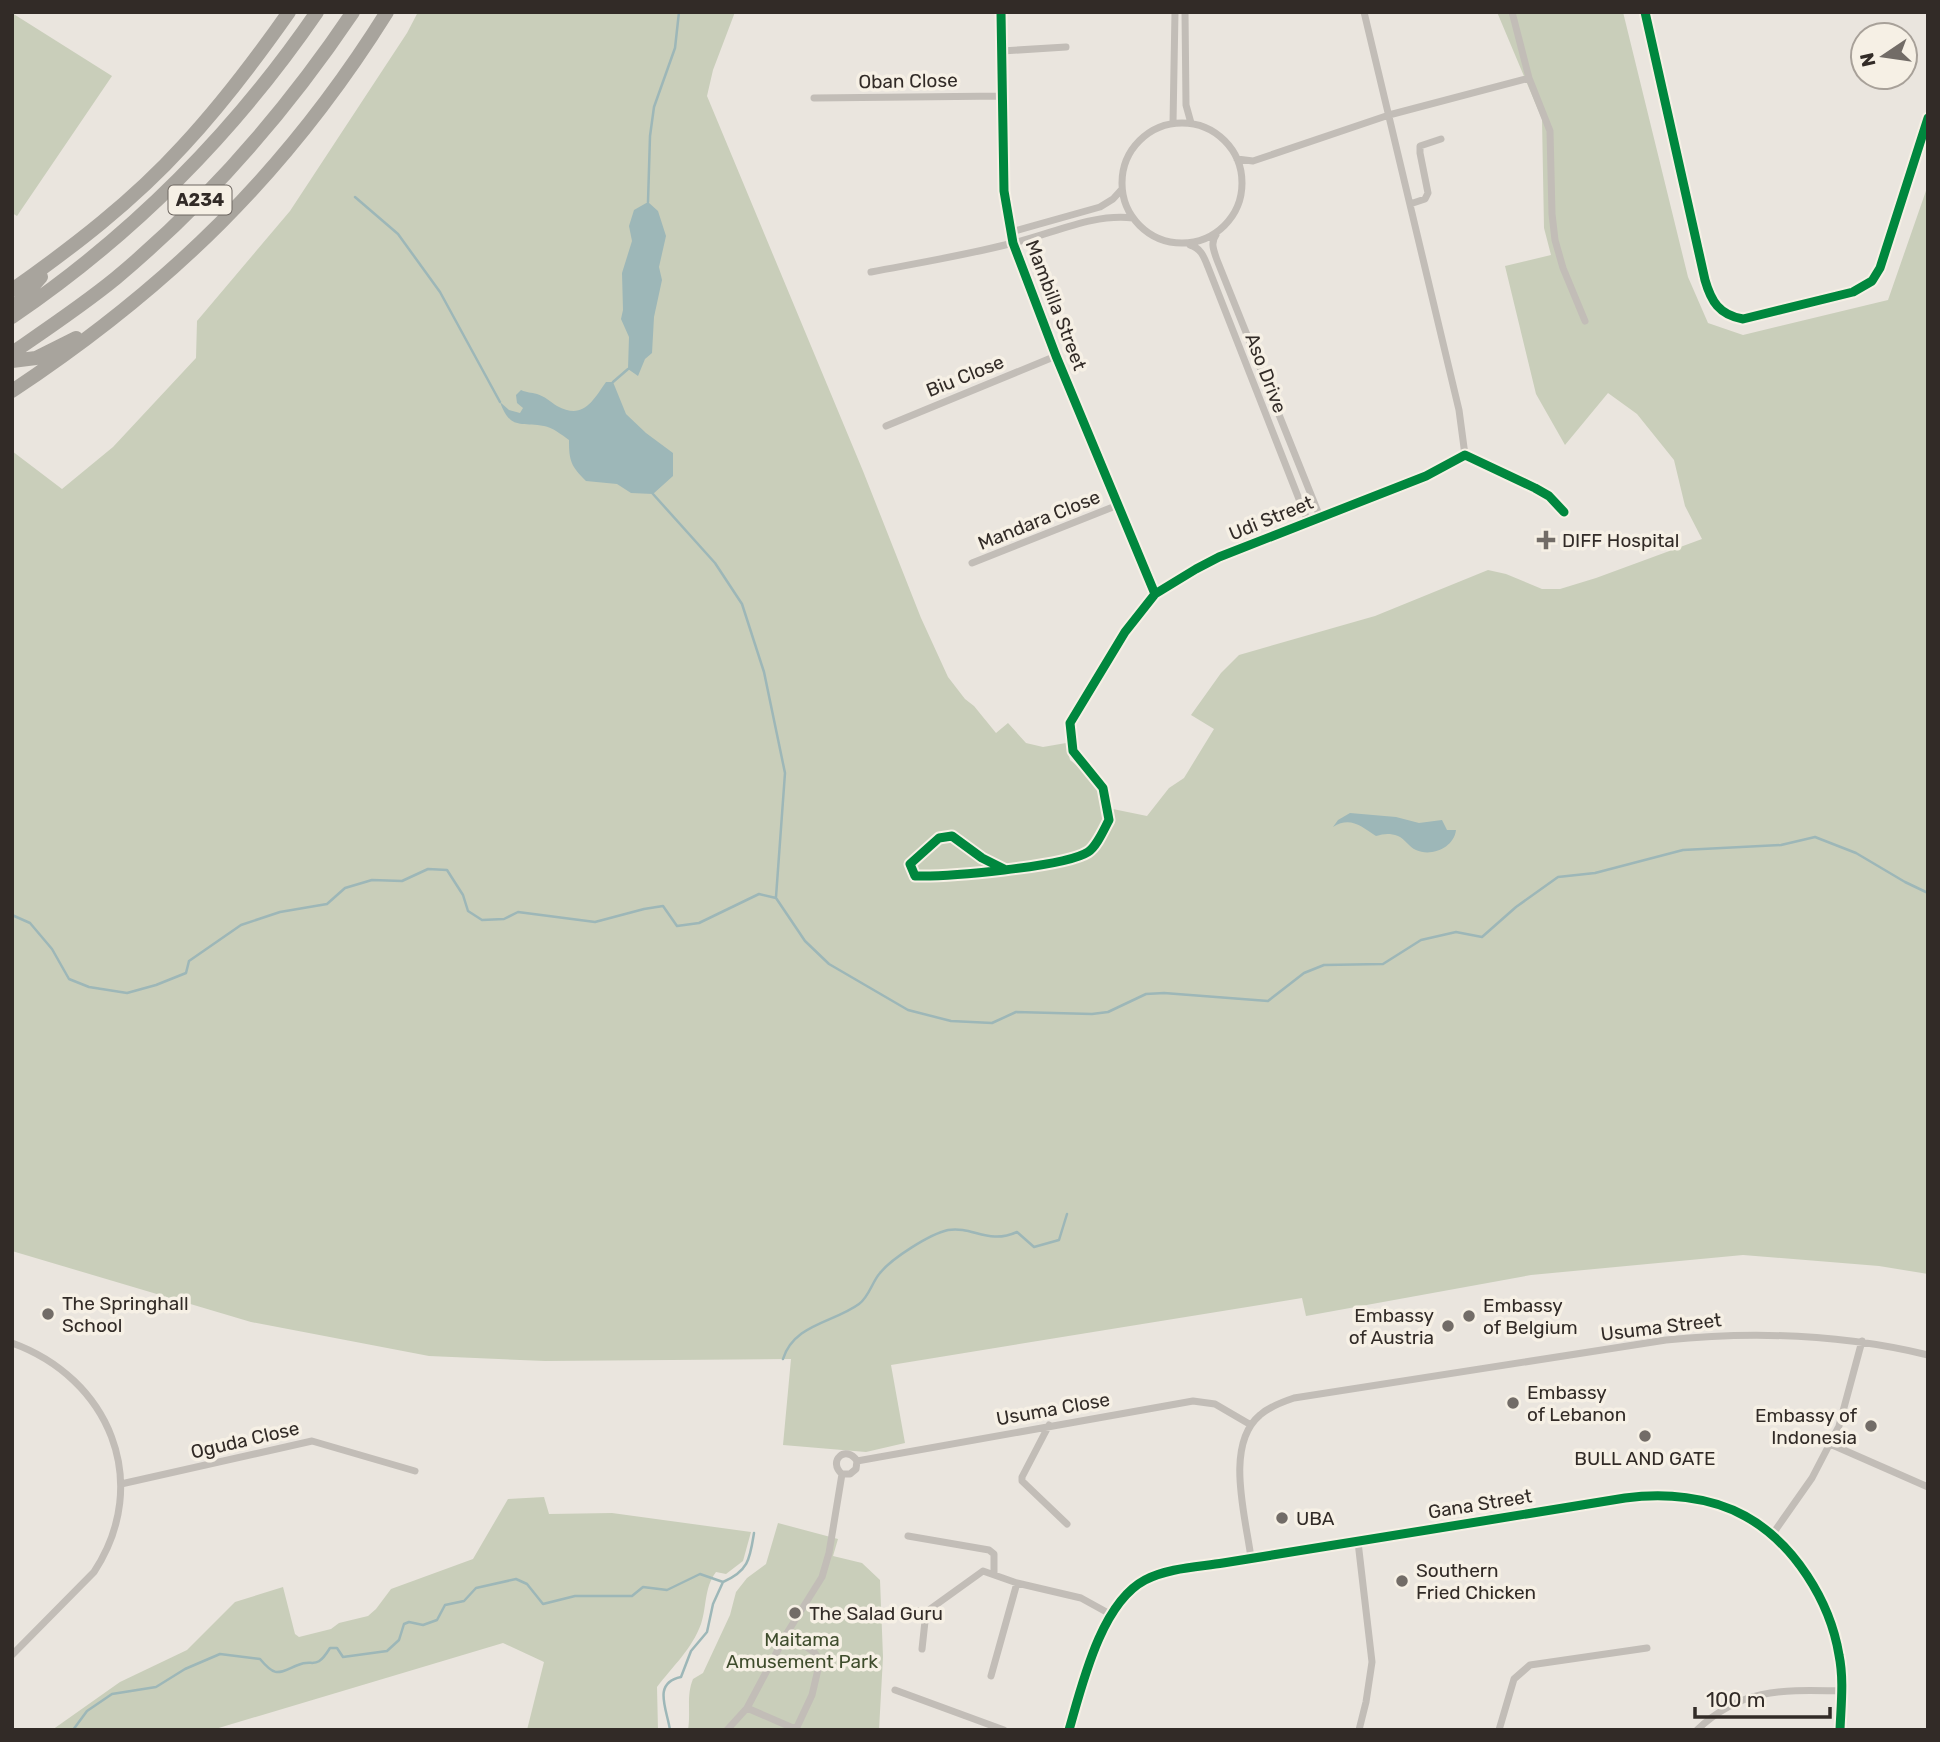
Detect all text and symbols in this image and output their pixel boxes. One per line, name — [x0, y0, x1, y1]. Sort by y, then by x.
north arrow — [1849, 21, 1919, 91]
text: N — [1855, 50, 1881, 69]
street label: Oban Close — [858, 69, 958, 93]
road number: A234 — [168, 186, 232, 215]
street label: Mambilla Street — [1021, 237, 1092, 374]
street label: Aso Drive — [1240, 330, 1292, 416]
street label: Biu Close — [923, 350, 1007, 402]
street label: Mandara Close — [975, 485, 1103, 555]
street label: Udi Street — [1226, 490, 1317, 545]
place label: DIFF Hospital — [1562, 529, 1679, 552]
marker: DIFF Hospital — [1536, 530, 1556, 550]
place label: The Springhall School — [62, 1292, 189, 1337]
place label: Embassy of Belgium — [1483, 1294, 1578, 1339]
place label: Embassy of Austria — [1349, 1304, 1434, 1349]
marker: The Springhall School — [40, 1306, 56, 1322]
marker: Embassy of Belgium — [1461, 1308, 1477, 1324]
street label: Usuma Street — [1599, 1308, 1723, 1346]
marker: Embassy of Austria — [1440, 1318, 1456, 1334]
place label: Embassy of Lebanon — [1527, 1381, 1626, 1426]
street label: Usuma Close — [994, 1388, 1112, 1430]
marker: Embassy of Lebanon — [1505, 1395, 1521, 1411]
place label: Embassy of Indonesia — [1755, 1404, 1858, 1449]
street label: Oguda Close — [189, 1416, 301, 1464]
marker: Embassy of Indonesia — [1863, 1418, 1879, 1434]
marker: BULL AND GATE — [1637, 1428, 1653, 1444]
place label: BULL AND GATE — [1574, 1447, 1716, 1470]
street label: Gana Street — [1426, 1484, 1534, 1524]
place label: UBA — [1296, 1507, 1335, 1530]
marker: UBA — [1274, 1510, 1290, 1526]
place label: Southern Fried Chicken — [1416, 1559, 1536, 1604]
marker: Southern Fried Chicken — [1394, 1573, 1410, 1589]
place label: The Salad Guru — [809, 1602, 943, 1625]
marker: The Salad Guru — [787, 1605, 803, 1621]
park label: Maitama Amusement Park — [726, 1628, 878, 1673]
scale bar — [1695, 1676, 1830, 1720]
text: 100 m — [1706, 1687, 1765, 1712]

